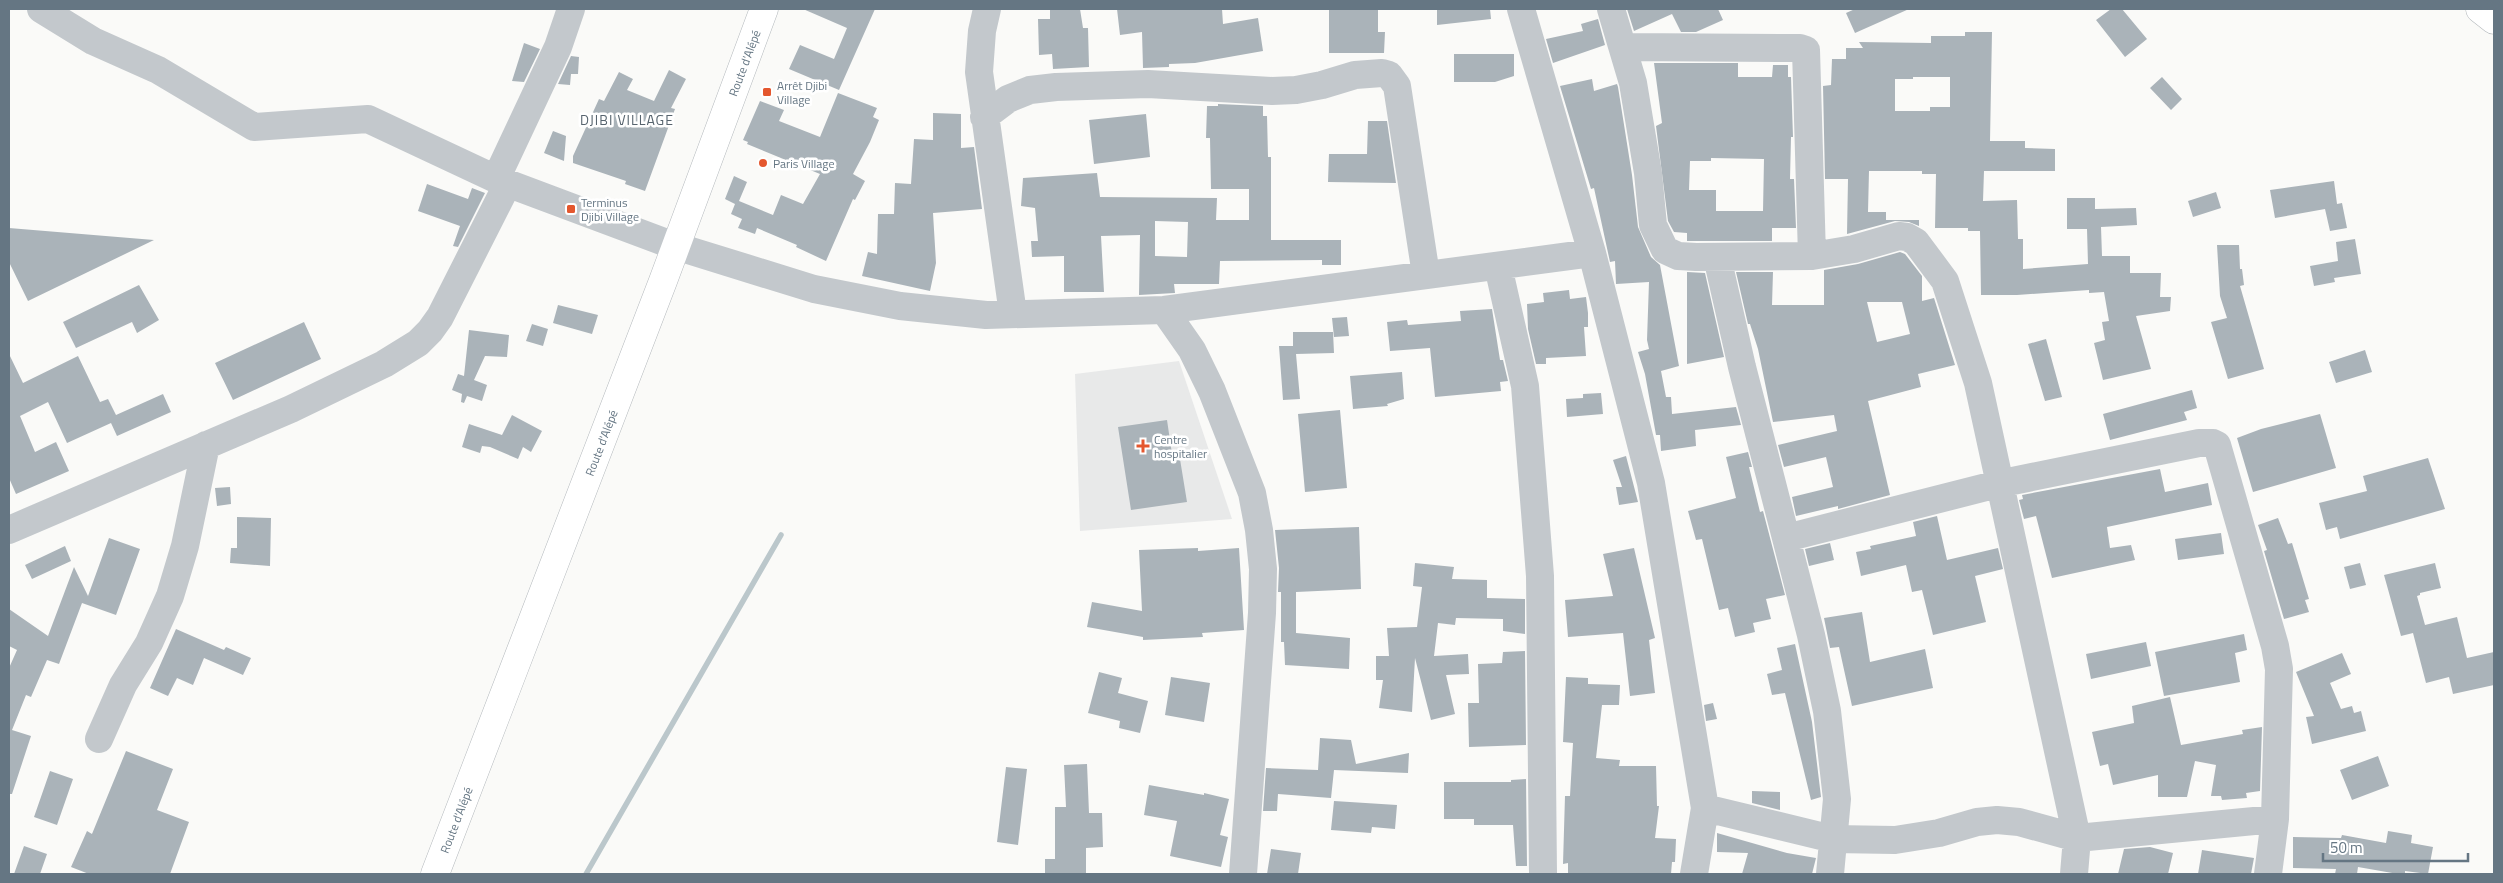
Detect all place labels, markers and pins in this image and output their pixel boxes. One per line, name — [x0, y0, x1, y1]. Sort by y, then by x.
place label: Arrêt Djibi Village — [777, 76, 827, 109]
marker: Arrêt Djibi Village — [761, 86, 773, 98]
place label: Paris Village — [773, 154, 834, 173]
marker: Paris Village — [757, 157, 769, 169]
place label: Terminus Djibi Village — [581, 193, 639, 226]
marker: Terminus Djibi Village — [565, 203, 577, 215]
place label: Centre hospitalier — [1154, 430, 1207, 463]
marker: Centre hospitalier — [1136, 439, 1150, 453]

